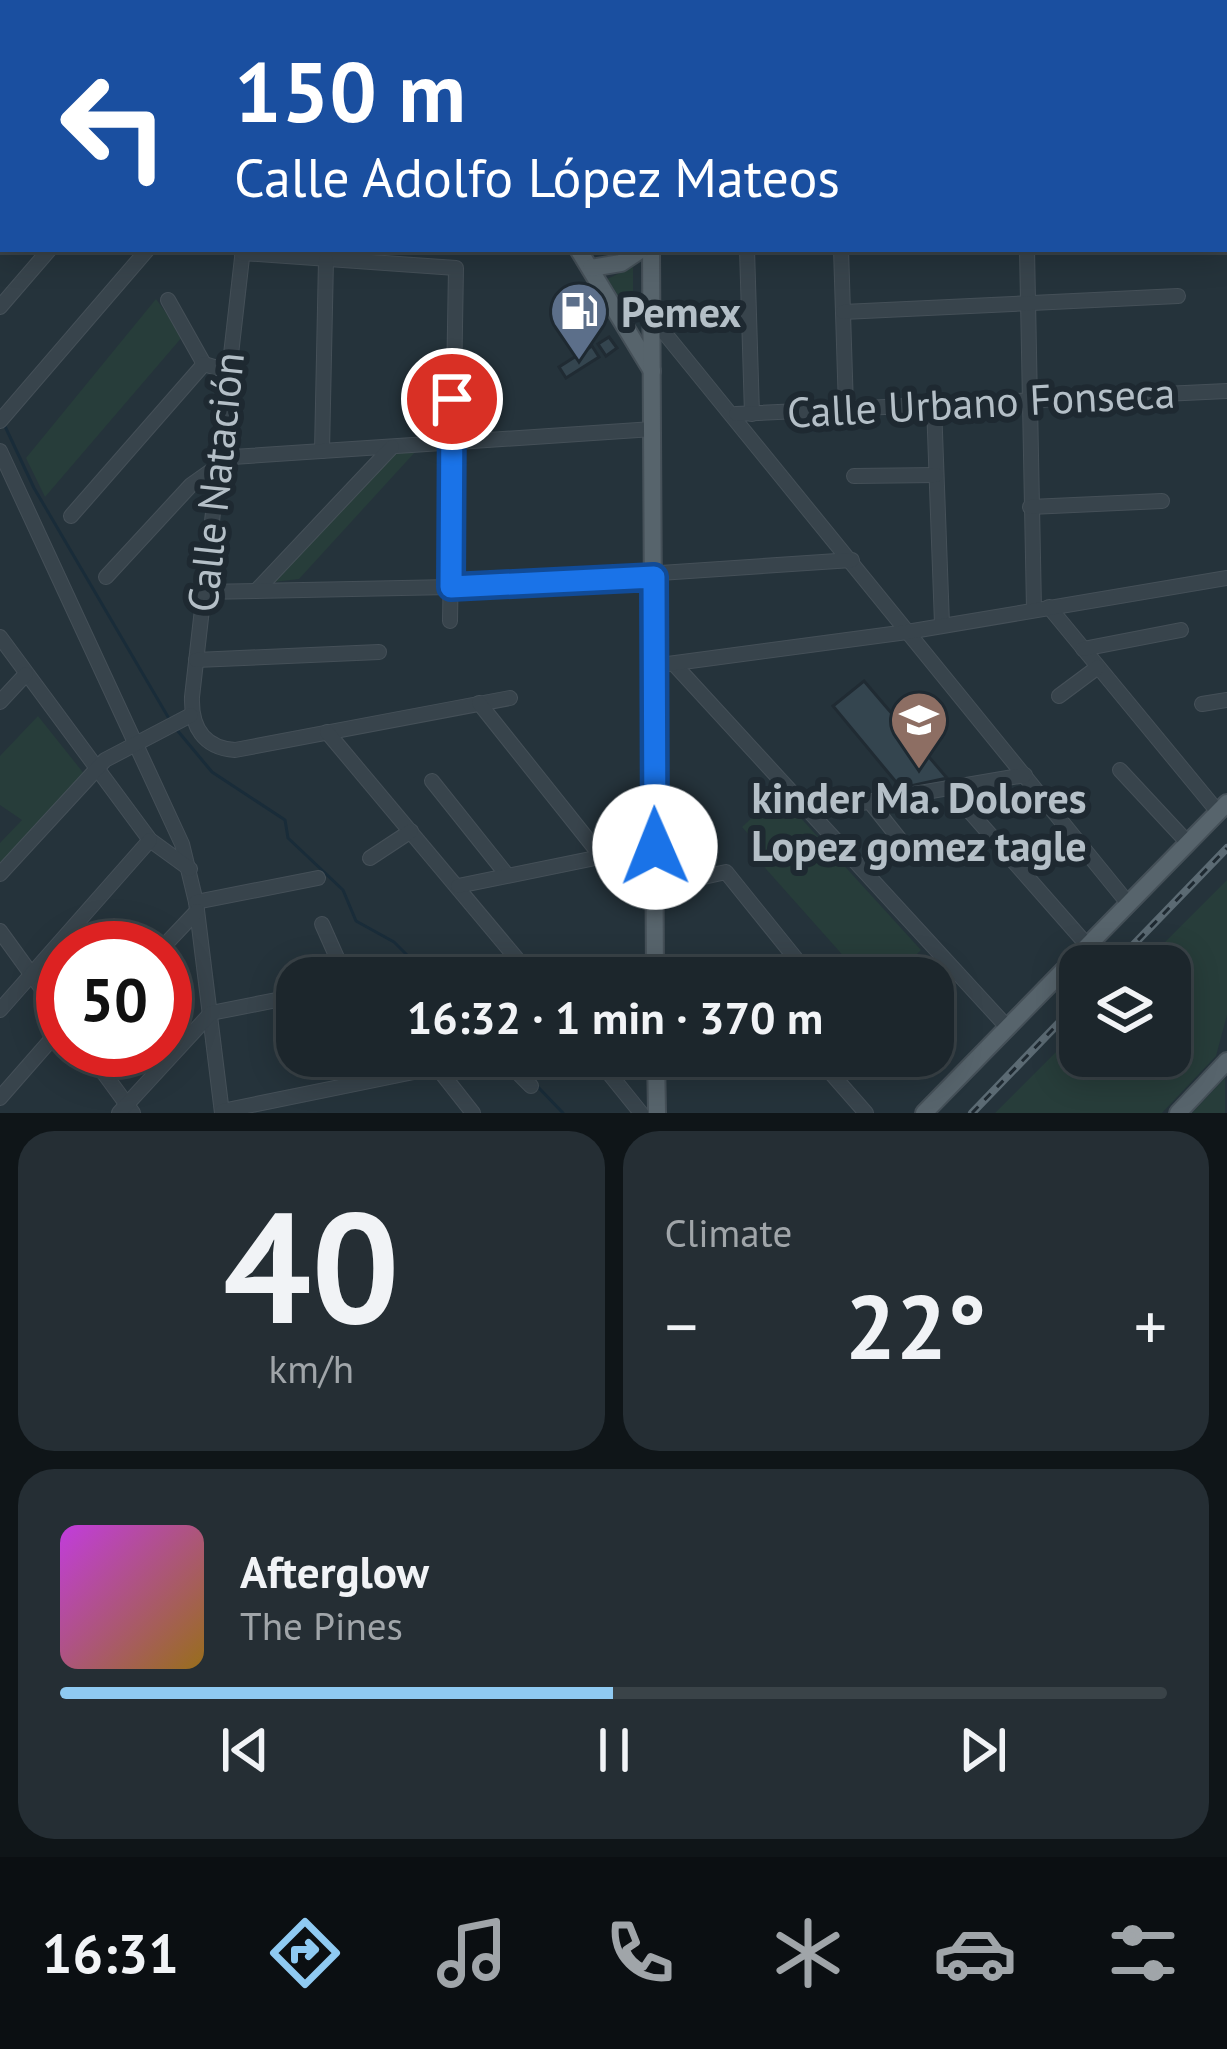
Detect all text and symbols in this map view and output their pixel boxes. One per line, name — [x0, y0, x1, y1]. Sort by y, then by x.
text: 150 m — [234, 36, 466, 145]
icon: left — [36, 48, 192, 204]
text: Calle Adolfo López Mateos — [234, 142, 840, 212]
fuel station icon: Pemex — [548, 280, 610, 362]
place label: Pemex — [621, 284, 741, 339]
pin — [401, 348, 503, 450]
street label: Calle Natación — [174, 349, 256, 615]
street label: Calle Urbano Fonseca — [786, 364, 1176, 440]
icon: arrive — [419, 366, 485, 432]
school or university icon: kinder Ma. Dolores Lopez gomez tagle — [888, 689, 950, 771]
place label: kinder Ma. Dolores Lopez gomez tagle — [751, 770, 1087, 873]
position arrow — [592, 784, 718, 910]
speed limit sign: 50 — [36, 921, 192, 1077]
map controls — [1059, 945, 1191, 1077]
button: layers — [1059, 945, 1191, 1077]
text: 16:32 · 1 min · 370 m — [407, 988, 823, 1046]
text: 40 — [223, 1164, 400, 1366]
text: Climate — [665, 1207, 792, 1258]
text: 22° — [845, 1267, 986, 1384]
text: − — [665, 1283, 698, 1368]
text: + — [1134, 1283, 1167, 1368]
text: km/h — [269, 1343, 354, 1394]
text: Afterglow — [240, 1542, 429, 1600]
text: The Pines — [240, 1600, 403, 1651]
icon: previous — [212, 1717, 278, 1783]
icon: pause — [581, 1717, 647, 1783]
icon: next — [950, 1717, 1016, 1783]
icon: directions — [263, 1911, 347, 1995]
icon: music — [430, 1911, 514, 1995]
icon: phone — [598, 1911, 682, 1995]
icon: climate — [766, 1911, 850, 1995]
icon: car — [933, 1911, 1017, 1995]
icon: filters — [1101, 1911, 1185, 1995]
text: 16:31 — [42, 1918, 179, 1988]

